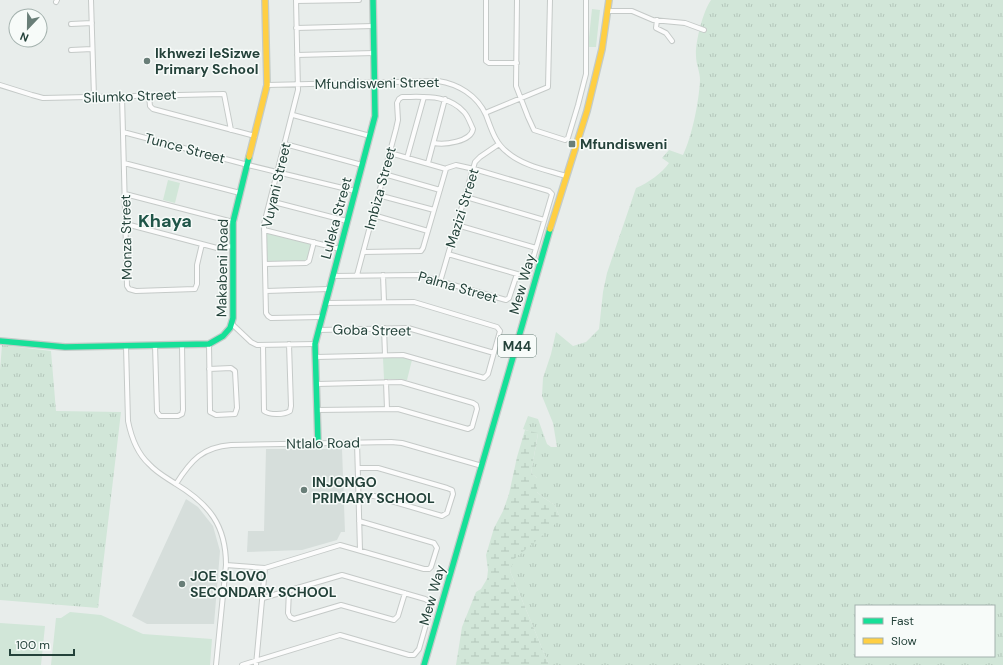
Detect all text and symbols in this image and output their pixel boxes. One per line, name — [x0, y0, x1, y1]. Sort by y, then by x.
north arrow — [8, 8, 48, 48]
text: N — [18, 29, 31, 45]
place label: Ikhwezi leSizwe Primary School — [155, 44, 260, 78]
marker: Ikhwezi leSizwe Primary School — [142, 56, 152, 66]
street label: Mfundisweni Street — [315, 73, 439, 93]
street label: Silumko Street — [83, 85, 177, 107]
street label: Tunce Street — [143, 129, 227, 167]
place label: Mfundisweni — [580, 135, 667, 153]
marker: Mfundisweni — [567, 139, 577, 149]
street label: Vuyani Street — [257, 141, 295, 229]
street label: Imbiza Street — [360, 144, 400, 232]
street label: Mazizi Street — [441, 166, 483, 250]
street label: Luleka Street — [316, 175, 356, 261]
street label: Monza Street — [116, 194, 136, 280]
district label: Khaya — [138, 209, 192, 233]
street label: Makabeni Road — [212, 219, 232, 317]
street label: Mew Way — [505, 252, 539, 316]
street label: Palma Street — [416, 267, 500, 307]
street label: Goba Street — [332, 320, 412, 340]
road number: M44 — [498, 335, 536, 357]
street label: Ntlalo Road — [286, 433, 360, 453]
place label: INJONGO PRIMARY SCHOOL — [312, 473, 435, 507]
marker: INJONGO PRIMARY SCHOOL — [299, 485, 309, 495]
street label: Mew Way — [415, 563, 449, 627]
place label: JOE SLOVO SECONDARY SCHOOL — [190, 567, 337, 601]
marker: JOE SLOVO SECONDARY SCHOOL — [177, 579, 187, 589]
legend — [855, 605, 995, 657]
text: Fast — [891, 613, 914, 629]
scale bar — [10, 631, 74, 657]
text: Slow — [891, 633, 917, 649]
text: 100 m — [16, 637, 50, 653]

